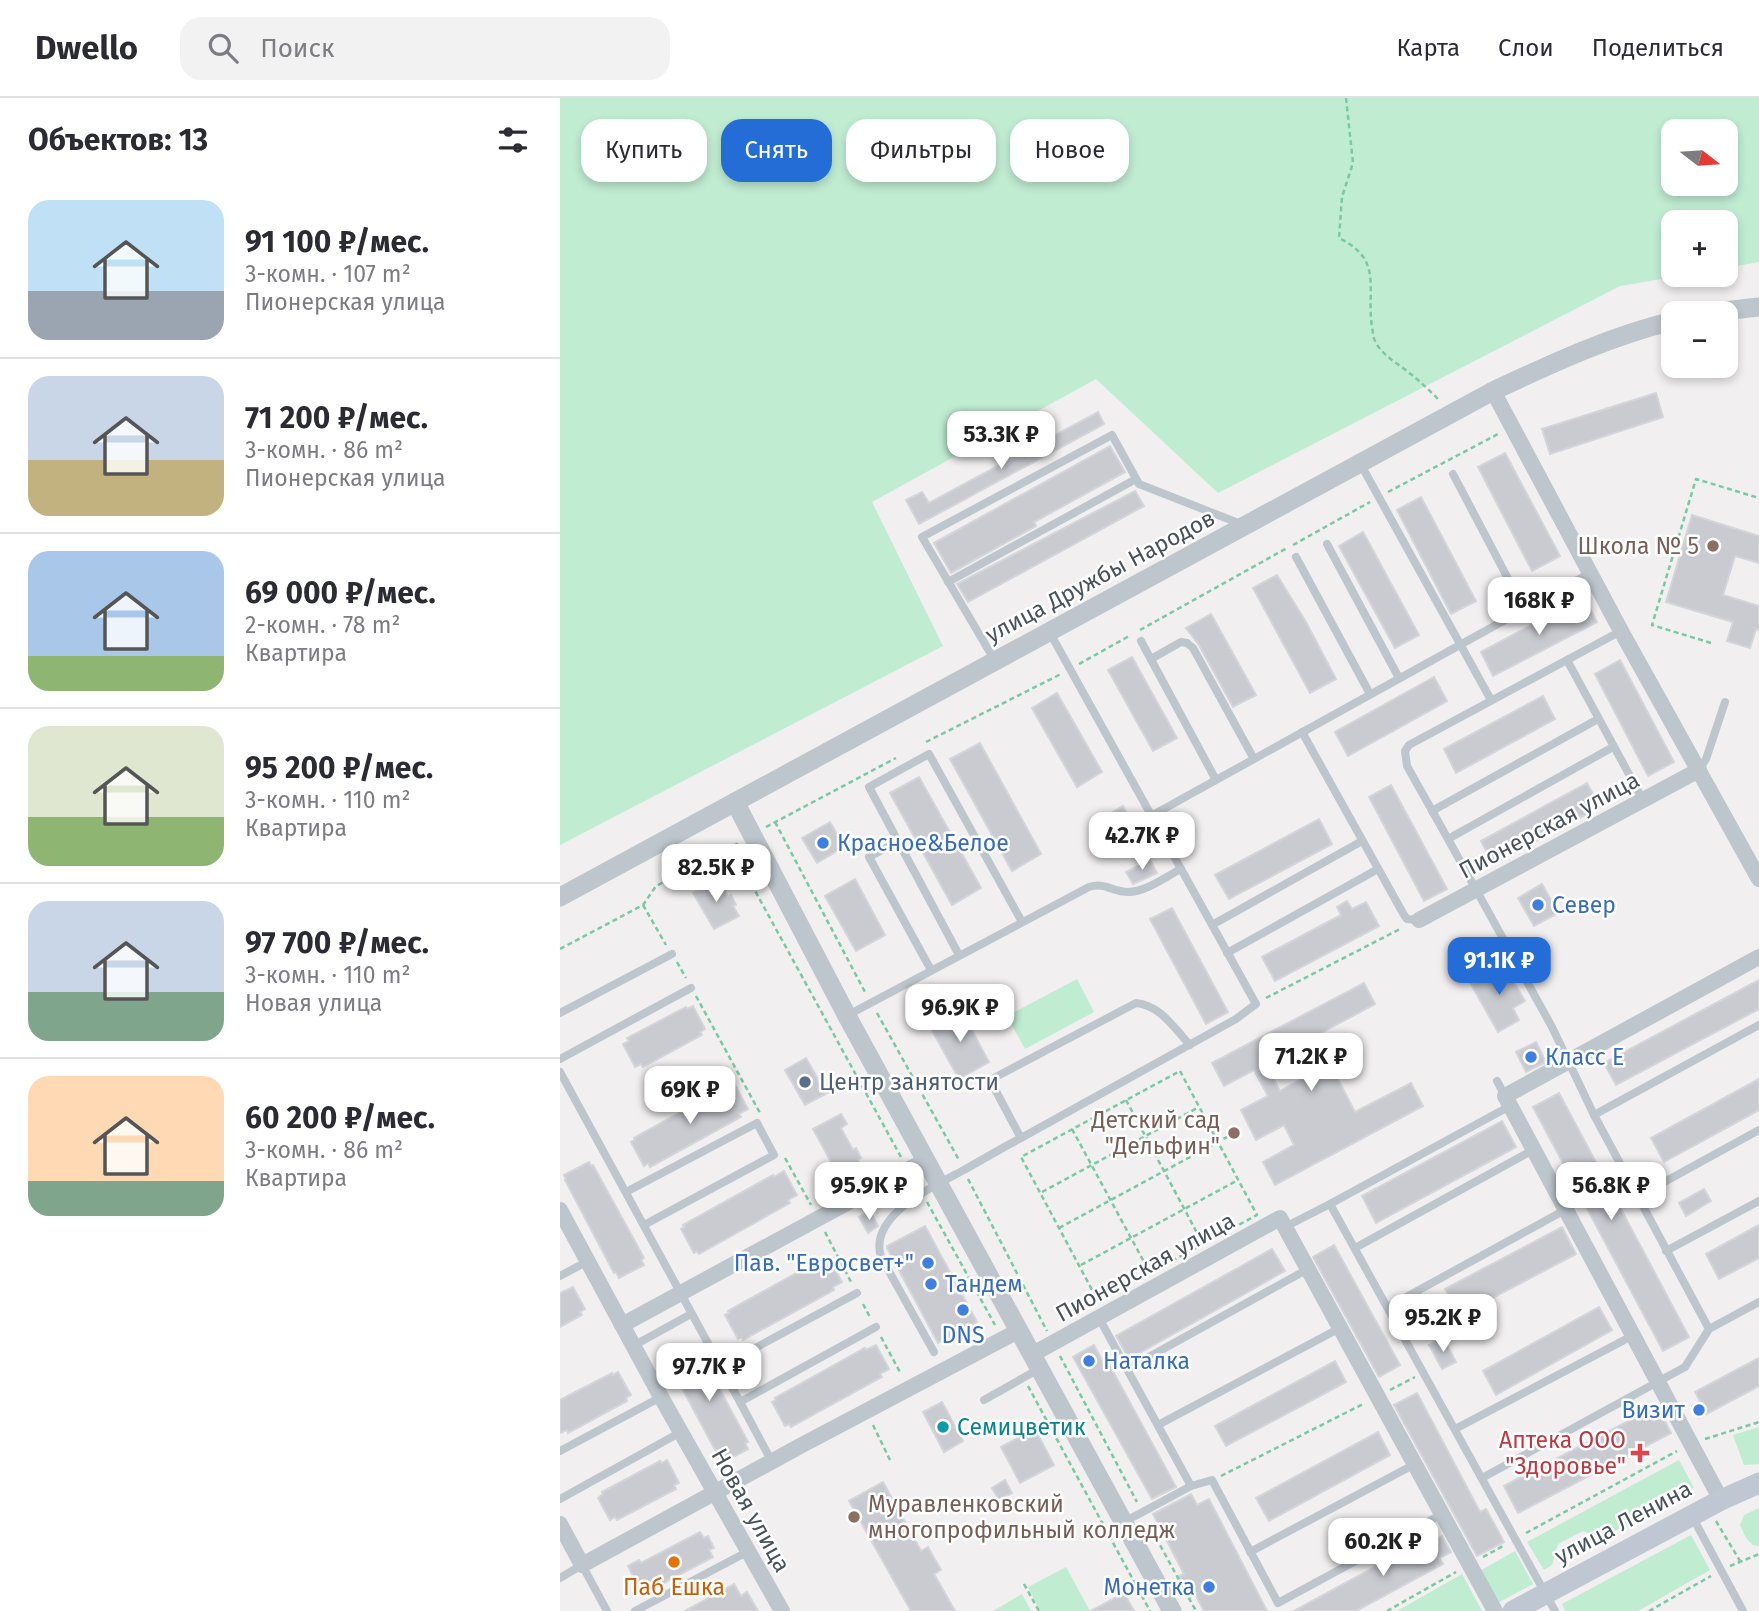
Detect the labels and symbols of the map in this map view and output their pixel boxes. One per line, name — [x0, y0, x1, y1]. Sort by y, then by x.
north arrow — [1661, 119, 1738, 196]
pin: 53.3K ₽ — [936, 412, 1066, 471]
street label: улица Дружбы Народов — [980, 504, 1220, 648]
place label: Школа № 5 — [1578, 532, 1699, 560]
marker: Школа № 5 — [1705, 538, 1721, 554]
pin: 168K ₽ — [1482, 578, 1596, 637]
street label: Пионерская улица — [1454, 766, 1644, 884]
pin: 42.7K ₽ — [1077, 812, 1207, 872]
place label: Красное&Белое — [837, 829, 1009, 857]
marker: Красное&Белое — [815, 835, 831, 851]
pin: 82.5K ₽ — [651, 844, 781, 904]
place label: Север — [1552, 891, 1616, 919]
marker: Север — [1530, 897, 1546, 913]
pin: 91.1K ₽ — [1434, 937, 1564, 997]
pin: 96.9K ₽ — [895, 984, 1025, 1044]
pin: 71.2K ₽ — [1246, 1034, 1376, 1093]
place label: Класс Е — [1545, 1043, 1624, 1071]
marker: Класс Е — [1523, 1049, 1539, 1065]
pin: 69K ₽ — [641, 1066, 739, 1126]
place label: Центр занятости — [819, 1068, 999, 1096]
marker: Центр занятости — [797, 1074, 813, 1090]
place label: Детский сад "Дельфин" — [1090, 1106, 1220, 1160]
marker: Детский сад "Дельфин" — [1226, 1125, 1242, 1141]
pin: 95.9K ₽ — [804, 1162, 934, 1222]
pin: 56.8K ₽ — [1546, 1162, 1676, 1222]
street label: Пионерская улица — [1051, 1206, 1239, 1328]
place label: Пав. "Евросвет+" — [734, 1249, 914, 1277]
marker: Пав. "Евросвет+" — [920, 1255, 936, 1271]
place label: Тандем — [945, 1270, 1023, 1298]
marker: Тандем — [923, 1276, 939, 1292]
pin: 95.2K ₽ — [1378, 1294, 1508, 1354]
marker: DNS — [955, 1302, 971, 1318]
place label: DNS — [941, 1321, 985, 1349]
pin: 97.7K ₽ — [644, 1344, 774, 1403]
place label: Наталка — [1103, 1347, 1190, 1375]
marker: Наталка — [1081, 1353, 1097, 1369]
place label: Визит — [1622, 1396, 1686, 1424]
marker: Визит — [1691, 1402, 1707, 1418]
place label: Семицветик — [957, 1413, 1086, 1441]
marker: Семицветик — [935, 1419, 951, 1435]
place label: Аптека ООО "Здоровье" — [1499, 1426, 1626, 1480]
street label: Новая улица — [706, 1443, 796, 1577]
marker: Аптека ООО "Здоровье" — [1632, 1445, 1648, 1461]
street label: улица Ленина — [1550, 1474, 1696, 1570]
place label: Муравленковский многопрофильный колледж — [868, 1490, 1176, 1544]
marker: Муравленковский многопрофильный колледж — [846, 1509, 862, 1525]
pin: 60.2K ₽ — [1318, 1518, 1448, 1578]
marker: Паб Ешка — [666, 1554, 682, 1570]
place label: Паб Ешка — [623, 1573, 725, 1601]
place label: Монетка — [1104, 1573, 1195, 1601]
marker: Монетка — [1201, 1579, 1217, 1595]

